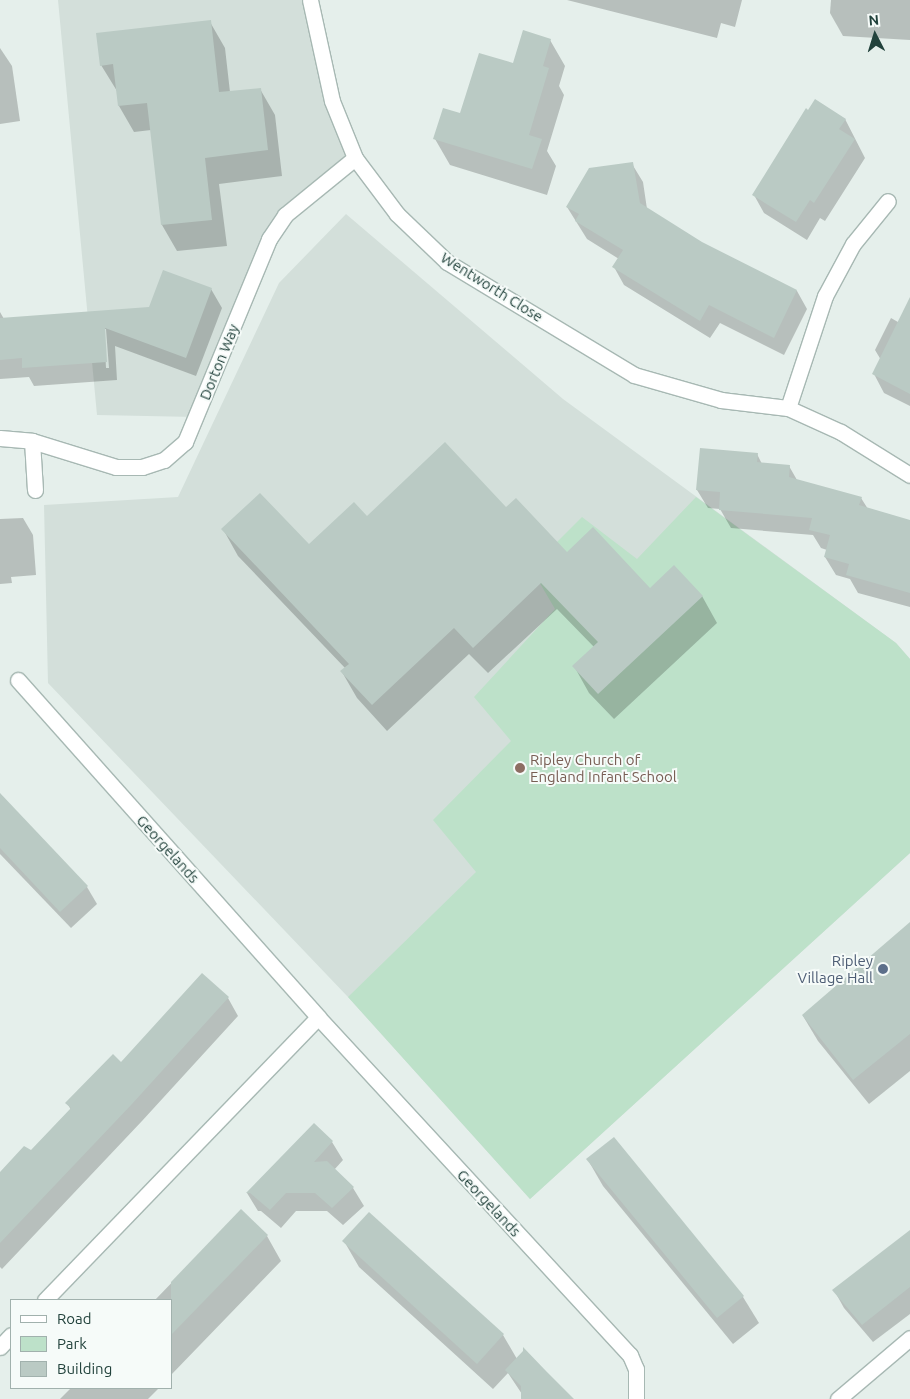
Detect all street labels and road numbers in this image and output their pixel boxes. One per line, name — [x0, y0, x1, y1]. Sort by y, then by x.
street label: Wentworth Close — [438, 248, 546, 326]
street label: Dorton Way — [196, 321, 242, 403]
street label: Georgelands — [133, 811, 203, 887]
street label: Georgelands — [453, 1166, 525, 1240]

